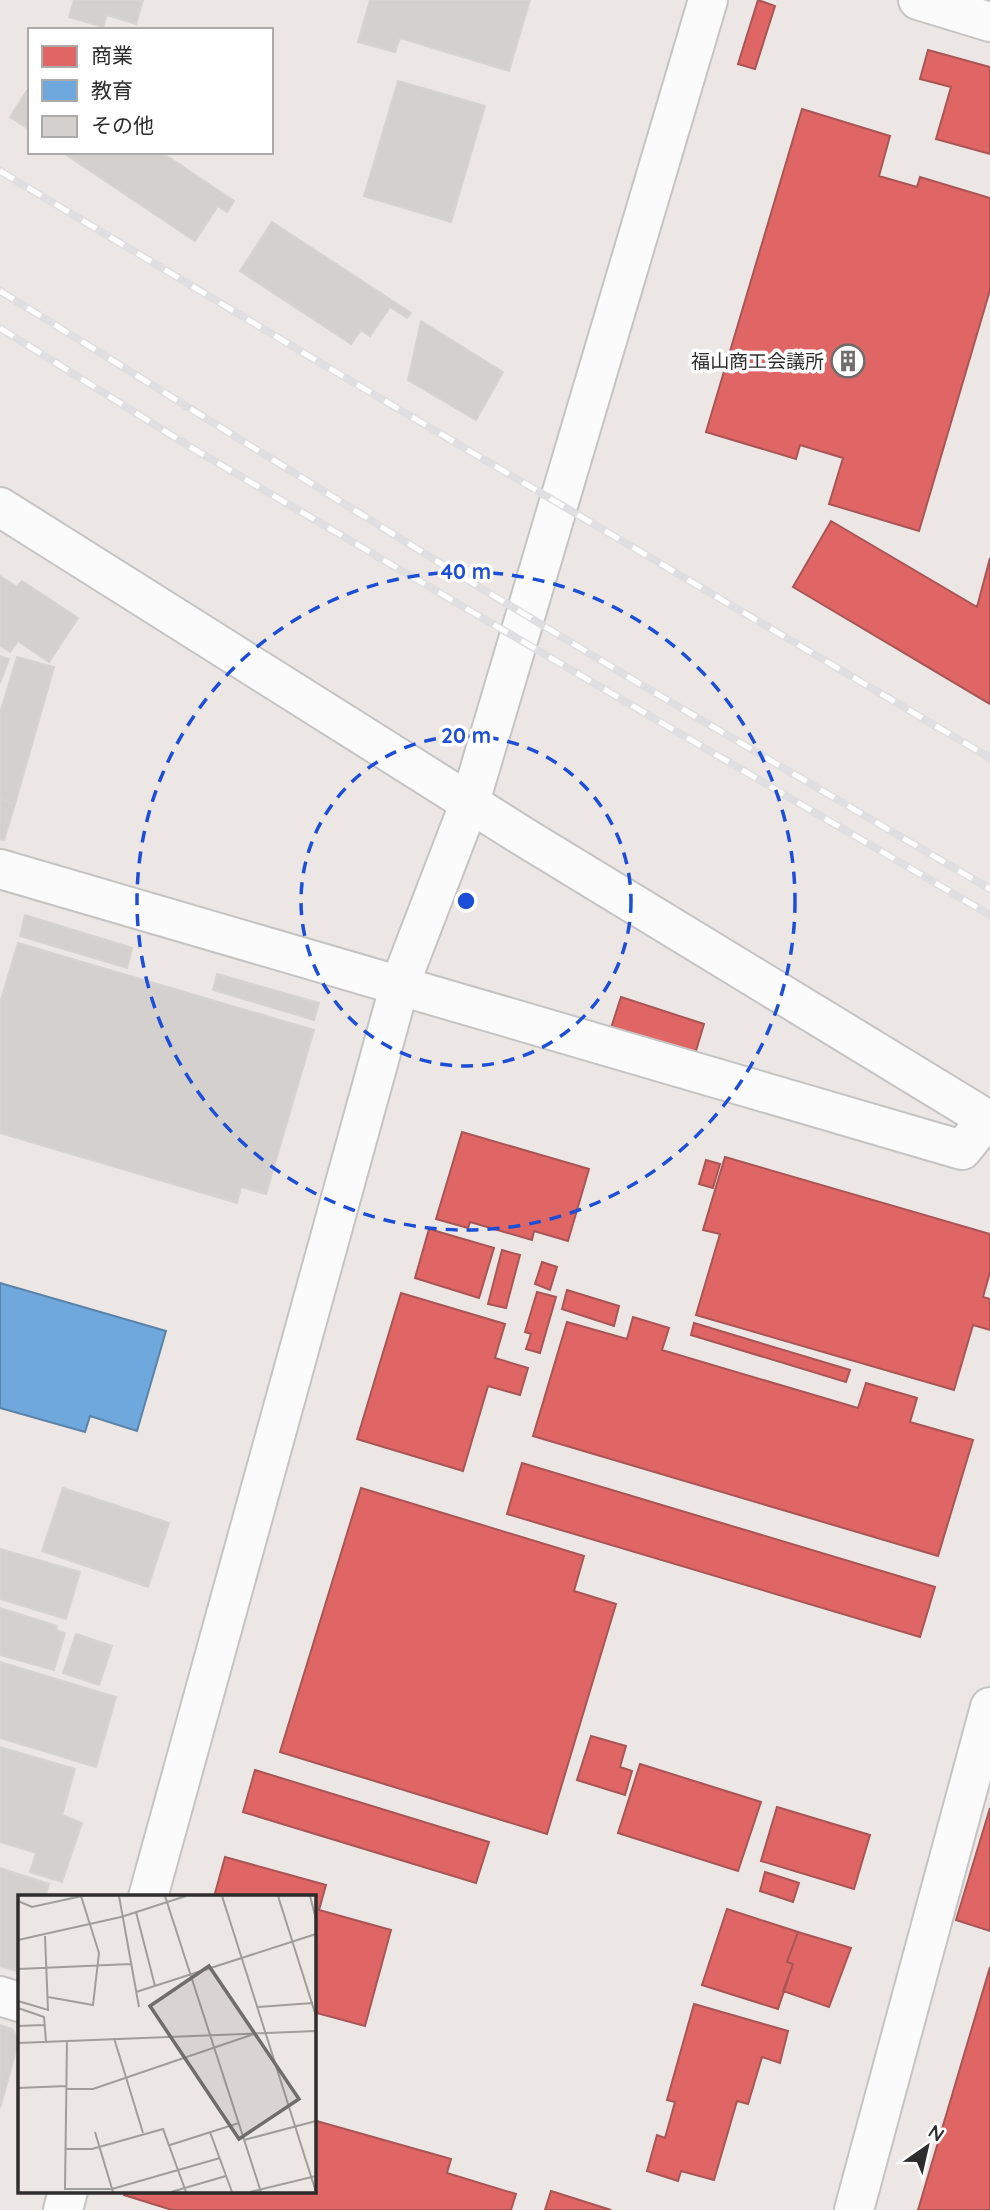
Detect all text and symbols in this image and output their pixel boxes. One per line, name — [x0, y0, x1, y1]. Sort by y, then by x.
legend — [28, 28, 273, 154]
text: 商業 — [91, 42, 133, 68]
text: 教育 — [91, 77, 133, 103]
text: その他 — [91, 112, 154, 138]
building icon: 福山商工会議所 — [829, 342, 867, 380]
place label: 福山商工会議所 — [691, 349, 824, 373]
text: 40 m — [441, 558, 491, 584]
text: 20 m — [441, 722, 491, 748]
centre of rings — [454, 889, 478, 913]
inset map — [18, 1895, 315, 2192]
north arrow — [892, 2112, 962, 2182]
text: N — [924, 2119, 949, 2147]

